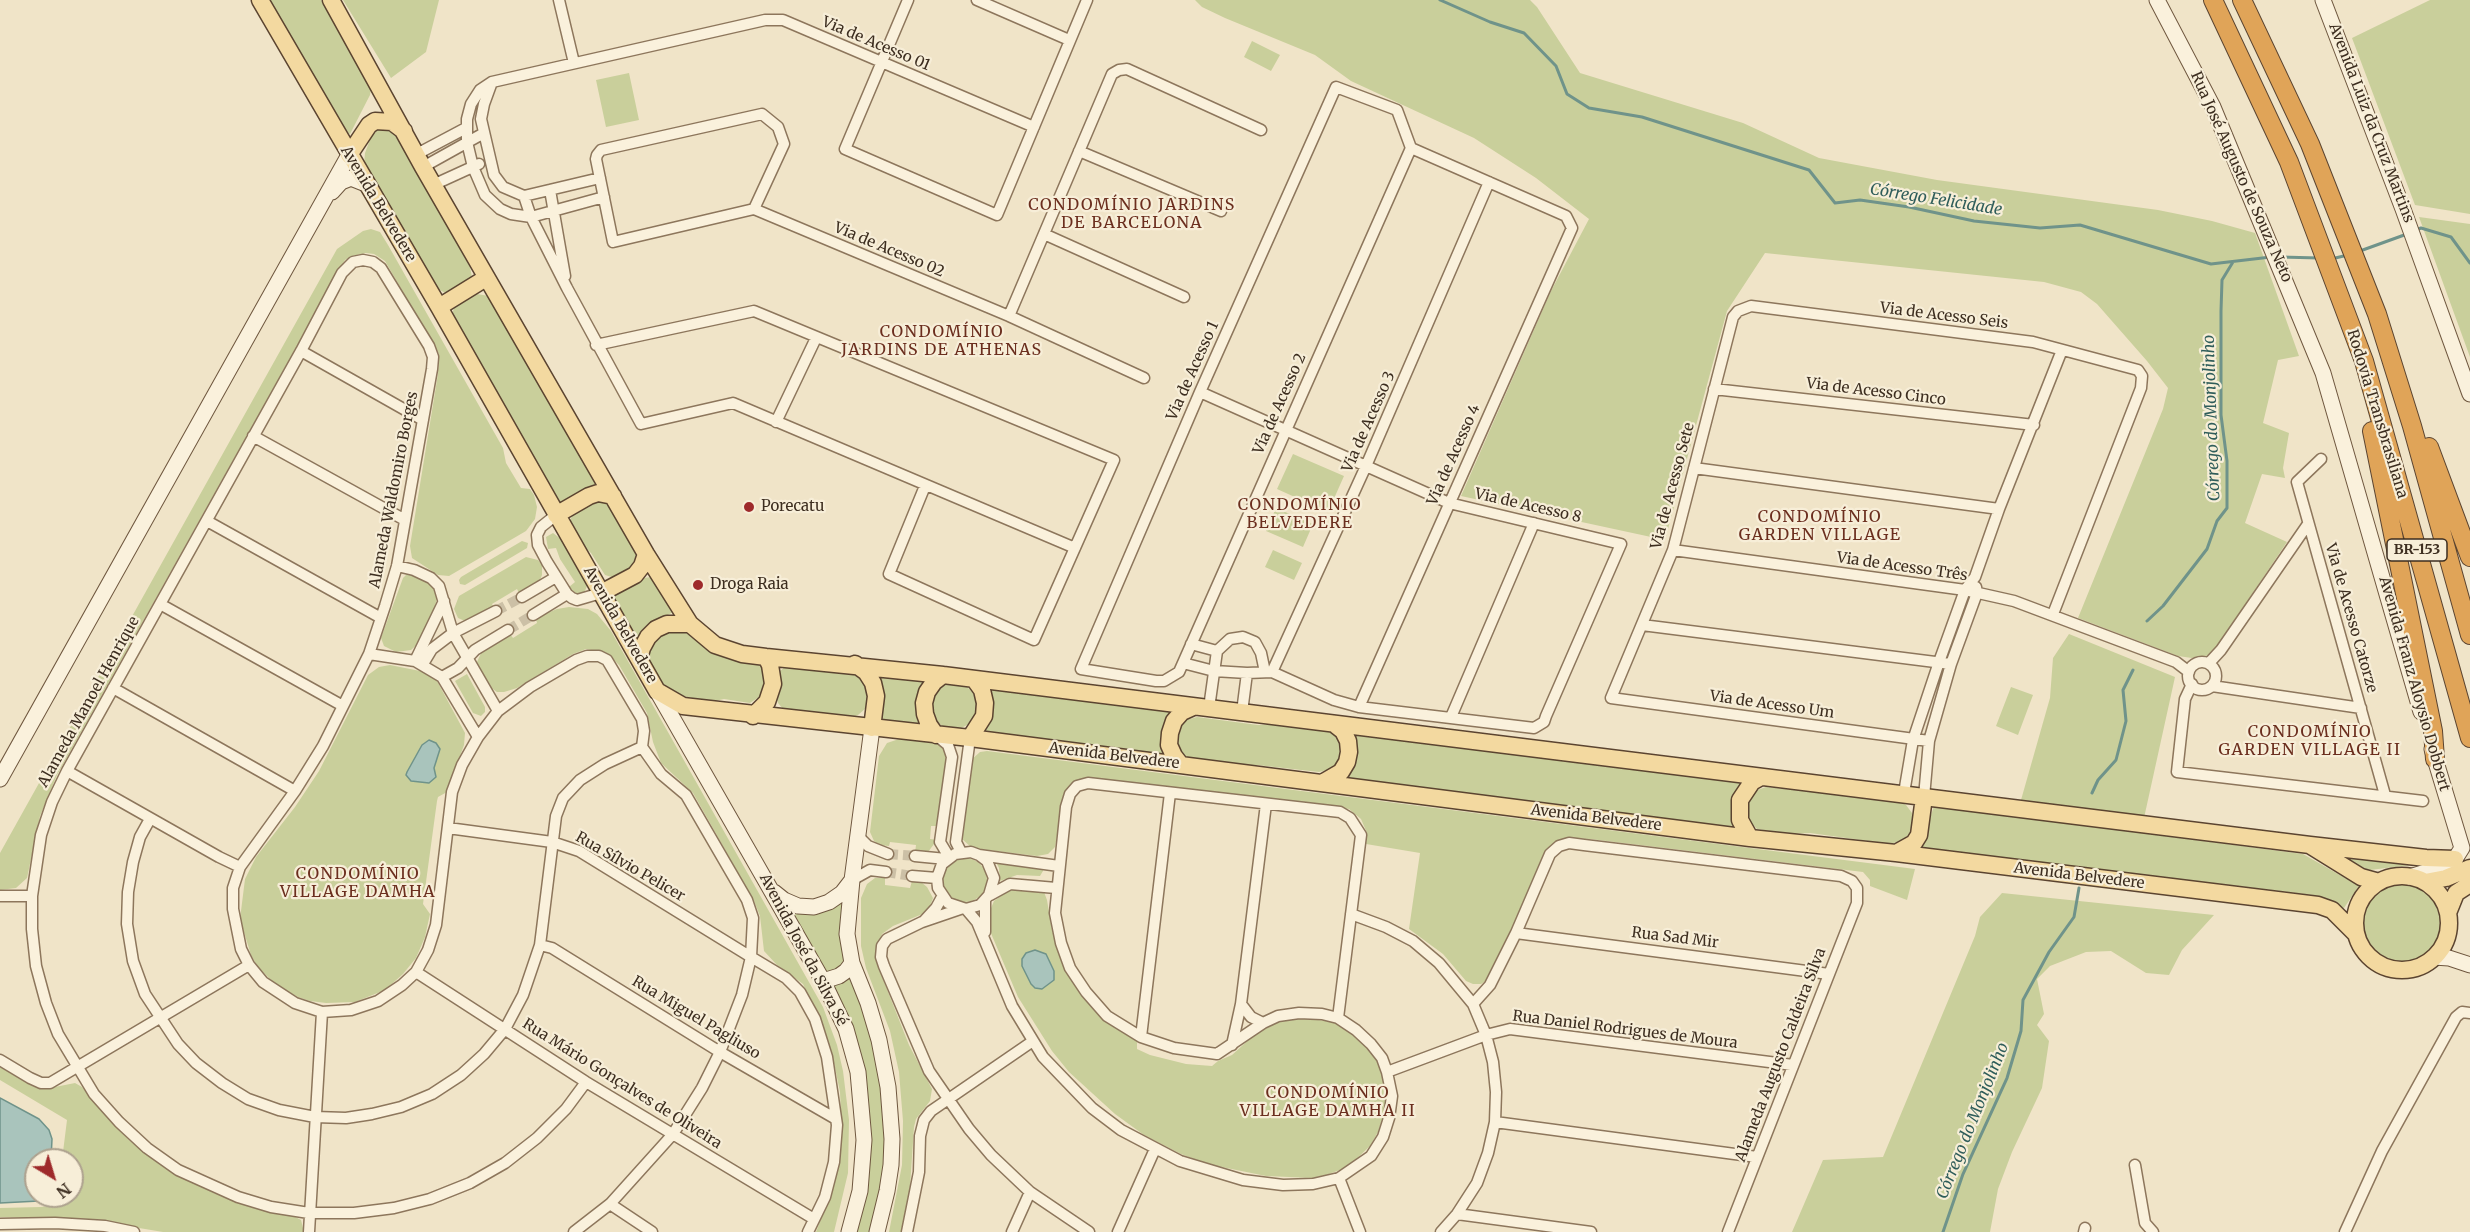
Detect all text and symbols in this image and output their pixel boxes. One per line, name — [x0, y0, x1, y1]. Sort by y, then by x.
street label: Via de Acesso 01 — [819, 13, 933, 75]
street label: Avenida Luiz da Cruz Martins — [2325, 21, 2417, 225]
street label: Rua José Augusto de Souza Neto — [2186, 69, 2296, 285]
street label: Avenida Belvedere — [336, 143, 420, 265]
water label: Córrego Felicidade — [1869, 180, 2003, 220]
district label: CONDOMÍNIO JARDINS DE BARCELONA — [1028, 195, 1236, 233]
street label: Via de Acesso 02 — [831, 219, 947, 281]
street label: Via de Acesso Seis — [1879, 299, 2009, 333]
street label: Via de Acesso 1 — [1163, 319, 1223, 423]
district label: CONDOMÍNIO JARDINS DE ATHENAS — [841, 322, 1043, 360]
street label: Rodovia Transbrasiliana — [2343, 327, 2411, 501]
water label: Córrego do Monjolinho — [2199, 334, 2225, 502]
street label: Via de Acesso 2 — [1250, 351, 1310, 457]
street label: Via de Acesso 3 — [1339, 369, 1399, 475]
street label: Via de Acesso Cinco — [1805, 375, 1947, 409]
street label: Alameda Waldomiro Borges — [366, 390, 422, 590]
street label: Via de Acesso 4 — [1424, 402, 1484, 508]
street label: Via de Acesso Sete — [1647, 421, 1699, 551]
street label: Via de Acesso 8 — [1473, 485, 1583, 527]
district label: CONDOMÍNIO BELVEDERE — [1238, 495, 1362, 533]
place label: Porecatu — [761, 498, 824, 516]
marker: Porecatu — [742, 500, 756, 514]
district label: CONDOMÍNIO GARDEN VILLAGE — [1739, 507, 1901, 545]
road number: BR-153 — [2387, 539, 2447, 561]
street label: Via de Acesso Catorze — [2321, 541, 2381, 695]
street label: Via de Acesso Três — [1835, 549, 1969, 585]
street label: Avenida Belvedere — [579, 563, 661, 687]
street label: Avenida Franz Aloysio Dobbert — [2375, 575, 2453, 793]
place label: Droga Raia — [710, 576, 789, 594]
marker: Droga Raia — [691, 578, 705, 592]
street label: Alameda Manoel Henrique — [35, 614, 143, 790]
street label: Via de Acesso Um — [1709, 687, 1835, 723]
district label: CONDOMÍNIO GARDEN VILLAGE II — [2219, 722, 2401, 760]
street label: Avenida Belvedere — [1048, 739, 1180, 773]
street label: Avenida Belvedere — [1530, 801, 1662, 835]
street label: Rua Sílvio Pelicer — [572, 828, 688, 906]
street label: Avenida Belvedere — [2013, 859, 2145, 893]
district label: CONDOMÍNIO VILLAGE DAMHA — [280, 864, 436, 902]
street label: Avenida José da Silva Sé — [755, 871, 851, 1029]
street label: Rua Sad Mir — [1630, 924, 1720, 952]
street label: Alameda Augusto Caldeira Silva — [1732, 946, 1830, 1164]
street label: Rua Miguel Pagliuso — [629, 973, 763, 1063]
street label: Rua Daniel Rodrigues de Moura — [1511, 1007, 1739, 1053]
street label: Rua Mário Gonçalves de Oliveira — [519, 1015, 725, 1153]
water label: Córrego do Monjolinho — [1933, 1040, 2013, 1202]
district label: CONDOMÍNIO VILLAGE DAMHA II — [1240, 1083, 1416, 1121]
north arrow — [24, 1148, 84, 1208]
text: N — [53, 1179, 75, 1202]

